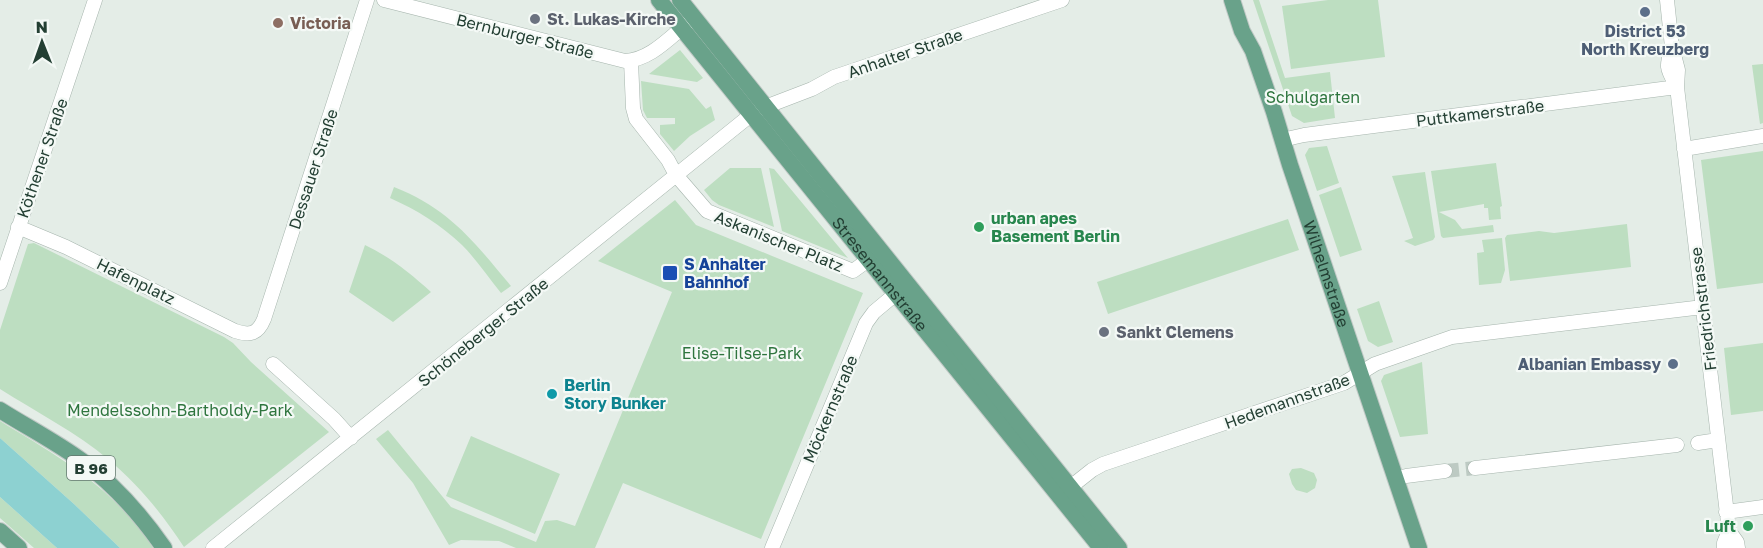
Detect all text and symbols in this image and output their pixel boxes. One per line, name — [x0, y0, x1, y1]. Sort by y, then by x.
marker: District 53 North Kreuzberg — [1638, 5, 1652, 19]
street label: Bernburger Straße — [454, 9, 596, 63]
place label: St. Lukas-Kirche — [547, 9, 676, 29]
north arrow — [12, 12, 72, 72]
marker: St. Lukas-Kirche — [528, 12, 542, 26]
place label: Victoria — [290, 13, 351, 33]
marker: Victoria — [271, 16, 285, 30]
text: N — [35, 17, 48, 37]
place label: District 53 North Kreuzberg — [1581, 21, 1709, 59]
street label: Anhalter Straße — [845, 24, 965, 82]
park label: Schulgarten — [1266, 87, 1360, 107]
street label: Puttkamerstraße — [1415, 95, 1545, 131]
street label: Köthener Straße — [12, 96, 72, 220]
street label: Dessauer Straße — [284, 106, 342, 232]
street label: Askanischer Platz — [712, 206, 846, 276]
place label: urban apes Basement Berlin — [991, 208, 1120, 246]
street label: Stresemannstraße — [828, 213, 932, 335]
street label: Wilhelmstraße — [1299, 218, 1354, 330]
marker: urban apes Basement Berlin — [972, 220, 986, 234]
street label: Friedrichstrasse — [1685, 246, 1721, 372]
street label: Hafenplatz — [94, 253, 178, 309]
place label: S Anhalter Bahnhof — [684, 254, 766, 292]
marker: S Anhalter Bahnhof — [661, 264, 679, 282]
street label: Schöneberger Straße — [414, 273, 552, 391]
place label: Sankt Clemens — [1116, 322, 1234, 342]
marker: Sankt Clemens — [1097, 325, 1111, 339]
park label: Elise-Tilse-Park — [682, 343, 802, 363]
street label: Möckernstraße — [798, 352, 862, 466]
place label: Albanian Embassy — [1518, 354, 1661, 374]
marker: Albanian Embassy — [1666, 357, 1680, 371]
street label: Hedemannstraße — [1222, 369, 1352, 433]
place label: Berlin Story Bunker — [564, 375, 666, 413]
marker: Berlin Story Bunker — [545, 387, 559, 401]
park label: Mendelssohn-Bartholdy-Park — [67, 400, 293, 420]
road number: B 96 — [67, 456, 115, 480]
place label: Luft — [1705, 516, 1736, 536]
marker: Luft — [1741, 519, 1755, 533]

